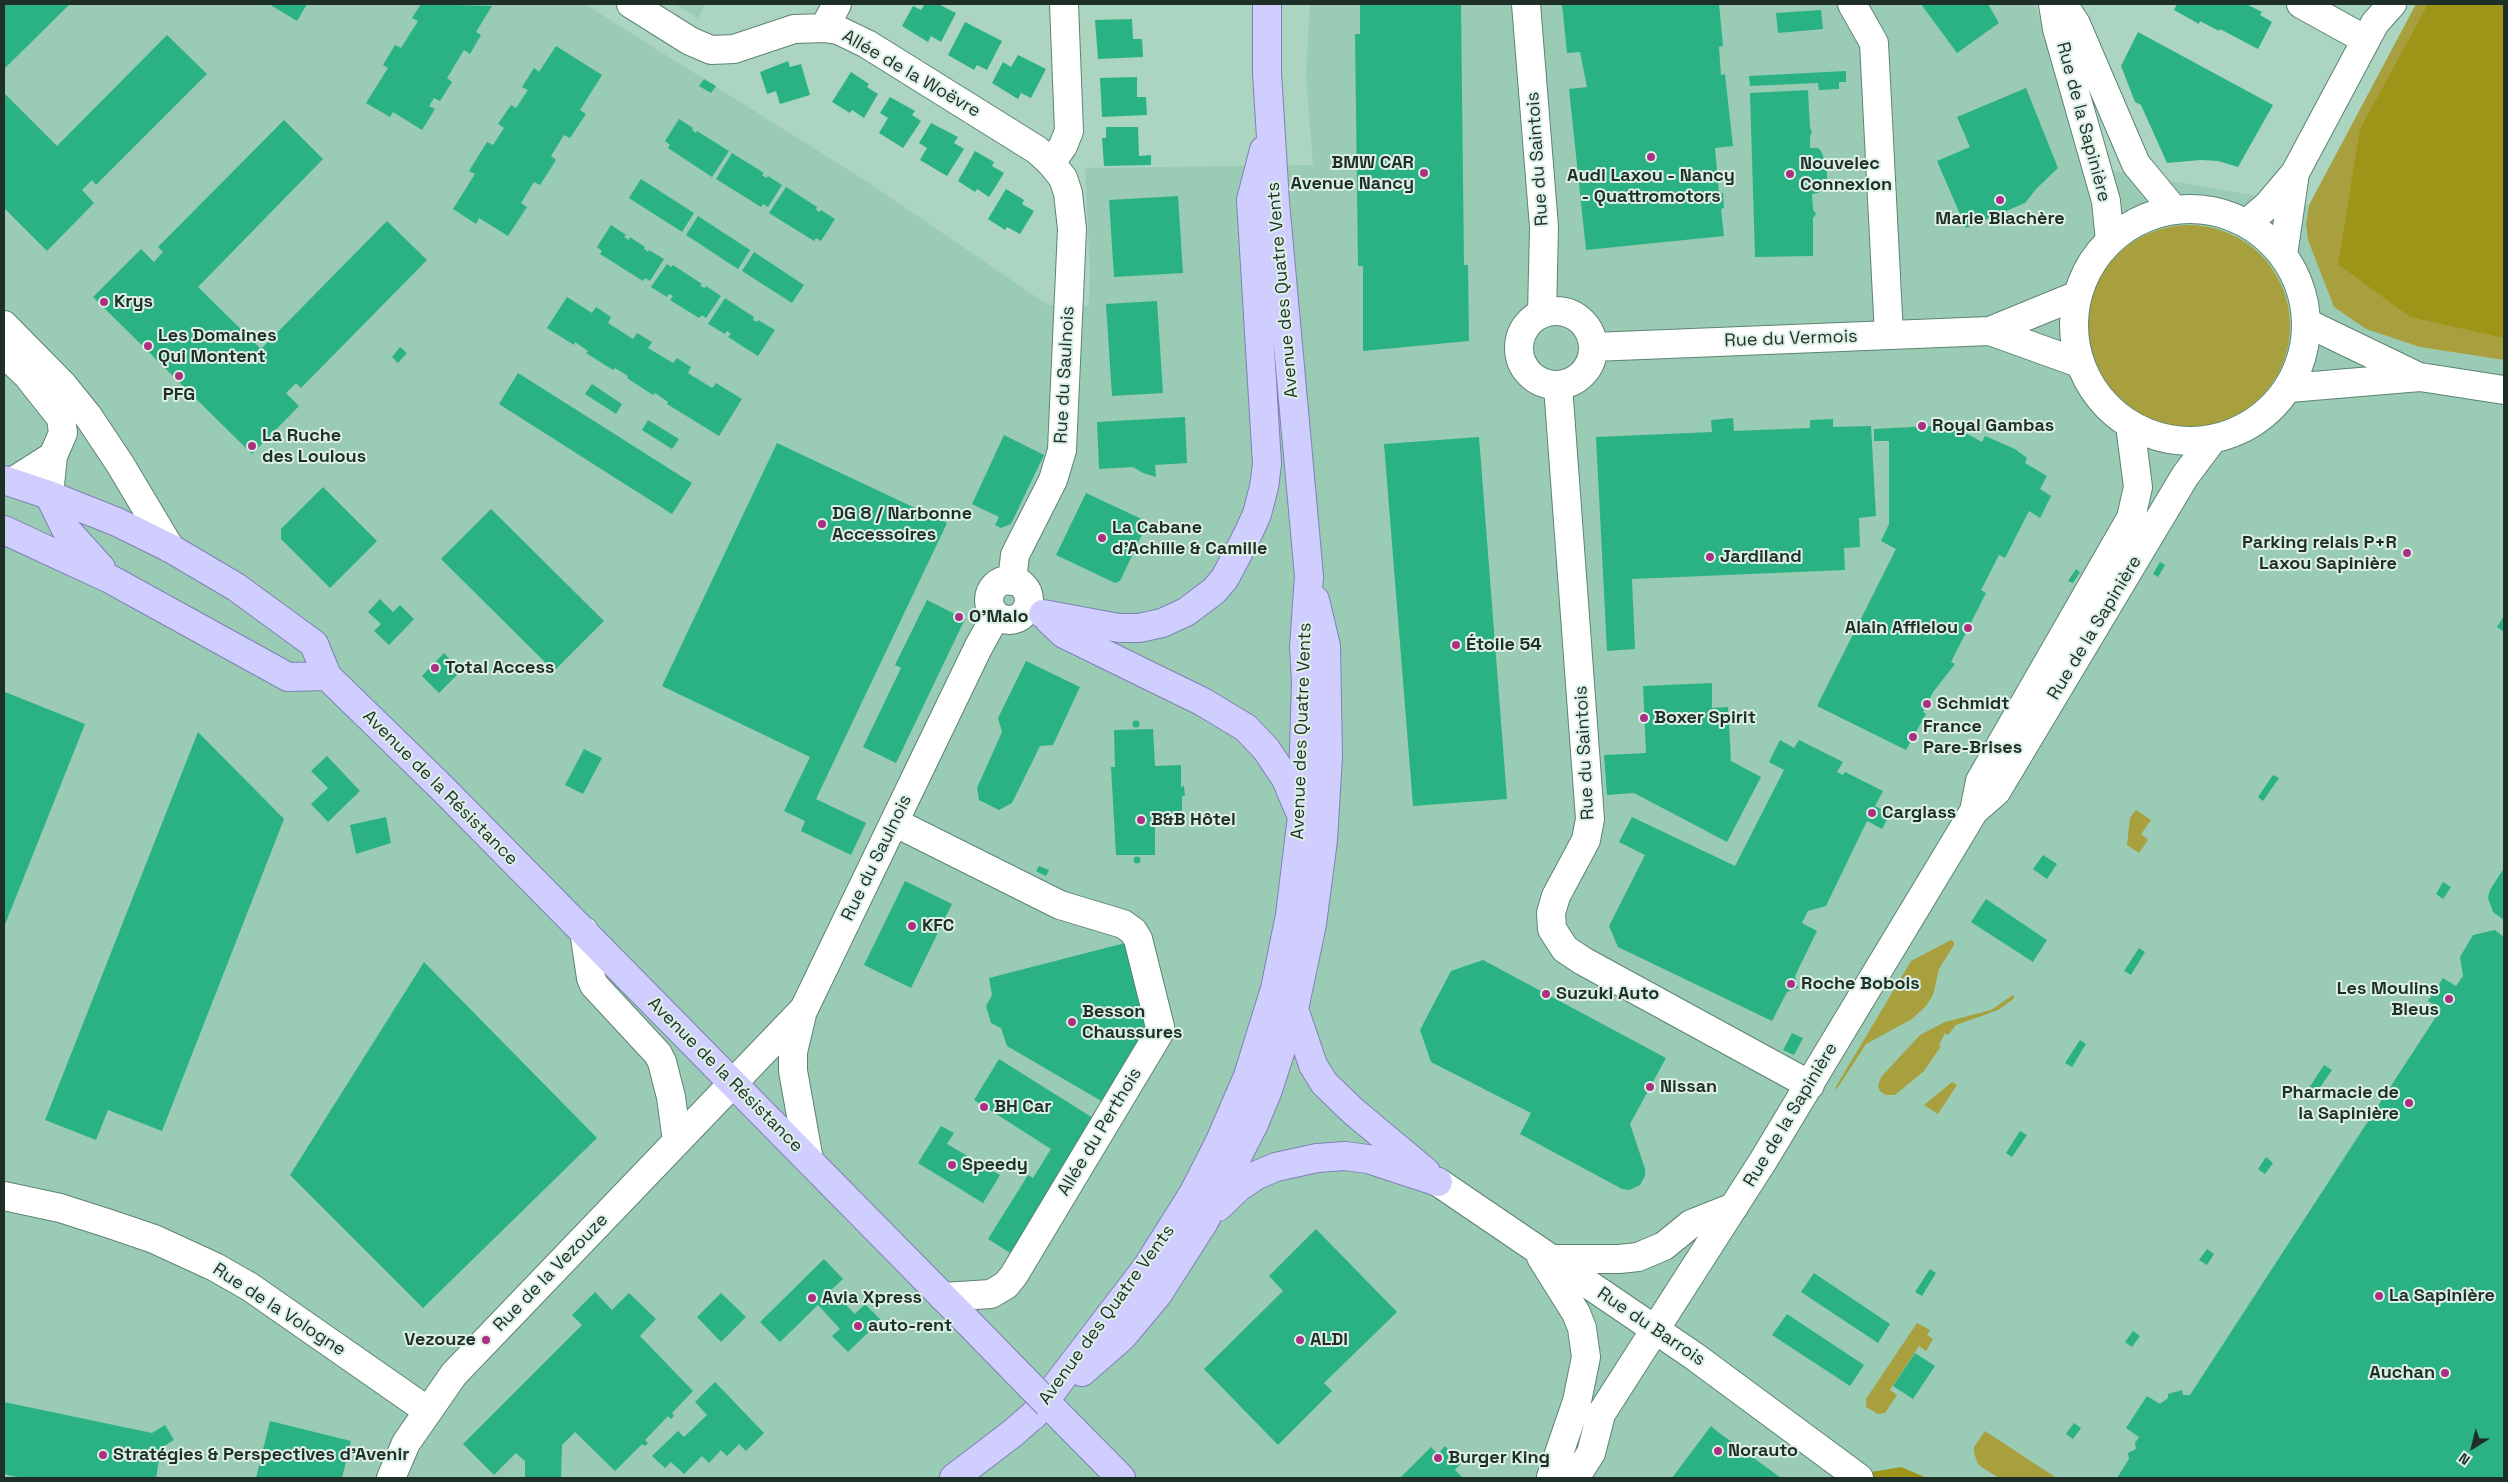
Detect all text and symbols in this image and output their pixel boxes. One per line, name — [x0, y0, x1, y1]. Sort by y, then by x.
street label: Allée de la Woëvre — [838, 26, 984, 122]
street label: Rue de la Sapinière — [2051, 40, 2115, 204]
street label: Rue du Saintois — [1523, 91, 1553, 227]
marker: Audi Laxou - Nancy - Quattromotors — [1645, 151, 1657, 163]
place label: BMW CAR Avenue Nancy — [1291, 152, 1414, 194]
place label: Nouvelec Connexion — [1800, 153, 1892, 195]
place label: Audi Laxou - Nancy - Quattromotors — [1567, 165, 1735, 208]
marker: BMW CAR Avenue Nancy — [1418, 167, 1430, 179]
marker: Nouvelec Connexion — [1784, 168, 1796, 180]
street label: Avenue des Quatre Vents — [1263, 181, 1303, 399]
marker: Marie Blachère — [1994, 194, 2006, 206]
place label: Marie Blachère — [1935, 208, 2065, 230]
place label: Krys — [114, 291, 153, 313]
marker: Krys — [98, 296, 110, 308]
street label: Rue du Saulnois — [1051, 306, 1079, 444]
place label: Les Domaines Qui Montent — [158, 325, 277, 368]
street label: Rue du Vermois — [1724, 326, 1858, 352]
marker: Les Domaines Qui Montent — [142, 340, 154, 352]
marker: PFG — [173, 370, 185, 382]
place label: PFG — [163, 384, 195, 406]
place label: Royal Gambas — [1932, 415, 2054, 437]
marker: Royal Gambas — [1916, 420, 1928, 432]
place label: La Ruche des Loulous — [262, 425, 366, 468]
marker: La Ruche des Loulous — [246, 440, 258, 452]
place label: DG 8 / Narbonne Accessoires — [832, 503, 972, 546]
place label: La Cabane d’Achille & Camille — [1112, 517, 1267, 560]
marker: DG 8 / Narbonne Accessoires — [816, 518, 828, 530]
marker: La Cabane d’Achille & Camille — [1096, 532, 1108, 544]
place label: Parking relais P+R Laxou Sapinière — [2242, 532, 2397, 574]
place label: Jardiland — [1720, 546, 1802, 568]
marker: Parking relais P+R Laxou Sapinière — [2401, 547, 2413, 559]
marker: Jardiland — [1704, 551, 1716, 563]
street label: Rue de la Sapinière — [2043, 552, 2147, 704]
place label: O'Malo — [969, 606, 1029, 628]
marker: O'Malo — [953, 611, 965, 623]
place label: Alain Afflelou — [1845, 617, 1958, 639]
street label: Avenue des Quatre Vents — [1287, 622, 1317, 840]
marker: Alain Afflelou — [1962, 622, 1974, 634]
place label: Étoile 54 — [1466, 634, 1542, 656]
marker: Étoile 54 — [1450, 639, 1462, 651]
place label: Total Access — [445, 657, 554, 679]
marker: Total Access — [429, 662, 441, 674]
street label: Rue du Saintois — [1571, 685, 1599, 821]
place label: Schmidt — [1937, 693, 2009, 715]
marker: Schmidt — [1921, 698, 1933, 710]
street label: Avenue de la Résistance — [358, 706, 522, 870]
place label: Boxer Spirit — [1654, 707, 1756, 729]
marker: Boxer Spirit — [1638, 712, 1650, 724]
place label: France Pare-Brises — [1923, 716, 2022, 759]
marker: France Pare-Brises — [1907, 731, 1919, 743]
street label: Rue du Saulnois — [837, 791, 917, 925]
place label: Carglass — [1882, 802, 1956, 824]
marker: Carglass — [1866, 807, 1878, 819]
place label: B&B Hôtel — [1151, 809, 1236, 831]
marker: B&B Hôtel — [1135, 814, 1147, 826]
place label: KFC — [922, 915, 954, 937]
marker: KFC — [906, 920, 918, 932]
place label: Roche Bobois — [1801, 973, 1920, 995]
marker: Roche Bobois — [1785, 978, 1797, 990]
place label: Les Moulins Bleus — [2337, 978, 2439, 1021]
place label: Suzuki Auto — [1556, 983, 1659, 1005]
marker: Suzuki Auto — [1540, 988, 1552, 1000]
street label: Avenue de la Résistance — [643, 993, 807, 1157]
marker: Les Moulins Bleus — [2443, 993, 2455, 1005]
place label: Besson Chaussures — [1082, 1001, 1182, 1044]
marker: Besson Chaussures — [1066, 1016, 1078, 1028]
street label: Rue de la Sapinière — [1739, 1039, 1843, 1191]
street label: Allée du Perthois — [1053, 1064, 1147, 1200]
place label: Nissan — [1660, 1076, 1717, 1098]
marker: Nissan — [1644, 1081, 1656, 1093]
place label: Pharmacie de la Sapinière — [2282, 1082, 2399, 1124]
place label: BH Car — [994, 1096, 1051, 1118]
marker: Pharmacie de la Sapinière — [2403, 1097, 2415, 1109]
marker: BH Car — [978, 1101, 990, 1113]
place label: Speedy — [962, 1154, 1028, 1176]
marker: Speedy — [946, 1159, 958, 1171]
street label: Rue de la Vezouze — [489, 1210, 613, 1336]
street label: Avenue des Quatre Vents — [1034, 1221, 1180, 1409]
street label: Rue de la Vologne — [208, 1259, 350, 1361]
street label: Rue du Barrois — [1593, 1283, 1709, 1371]
place label: La Sapinière — [2389, 1285, 2495, 1307]
place label: Avia Xpress — [822, 1287, 922, 1309]
marker: La Sapinière — [2373, 1290, 2385, 1302]
marker: Avia Xpress — [806, 1292, 818, 1304]
place label: auto-rent — [868, 1315, 952, 1337]
marker: auto-rent — [852, 1320, 864, 1332]
place label: Vezouze — [404, 1329, 476, 1351]
place label: ALDI — [1310, 1329, 1348, 1351]
marker: Vezouze — [480, 1334, 492, 1346]
marker: ALDI — [1294, 1334, 1306, 1346]
place label: Auchan — [2369, 1362, 2435, 1384]
marker: Auchan — [2439, 1367, 2451, 1379]
north arrow — [2448, 1422, 2498, 1472]
place label: Norauto — [1728, 1440, 1798, 1462]
place label: Stratégies & Perspectives d'Avenir — [113, 1444, 409, 1466]
marker: Norauto — [1712, 1445, 1724, 1457]
place label: Burger King — [1448, 1447, 1550, 1469]
marker: Stratégies & Perspectives d'Avenir — [97, 1449, 109, 1461]
text: N — [2455, 1449, 2473, 1469]
marker: Burger King — [1432, 1452, 1444, 1464]

